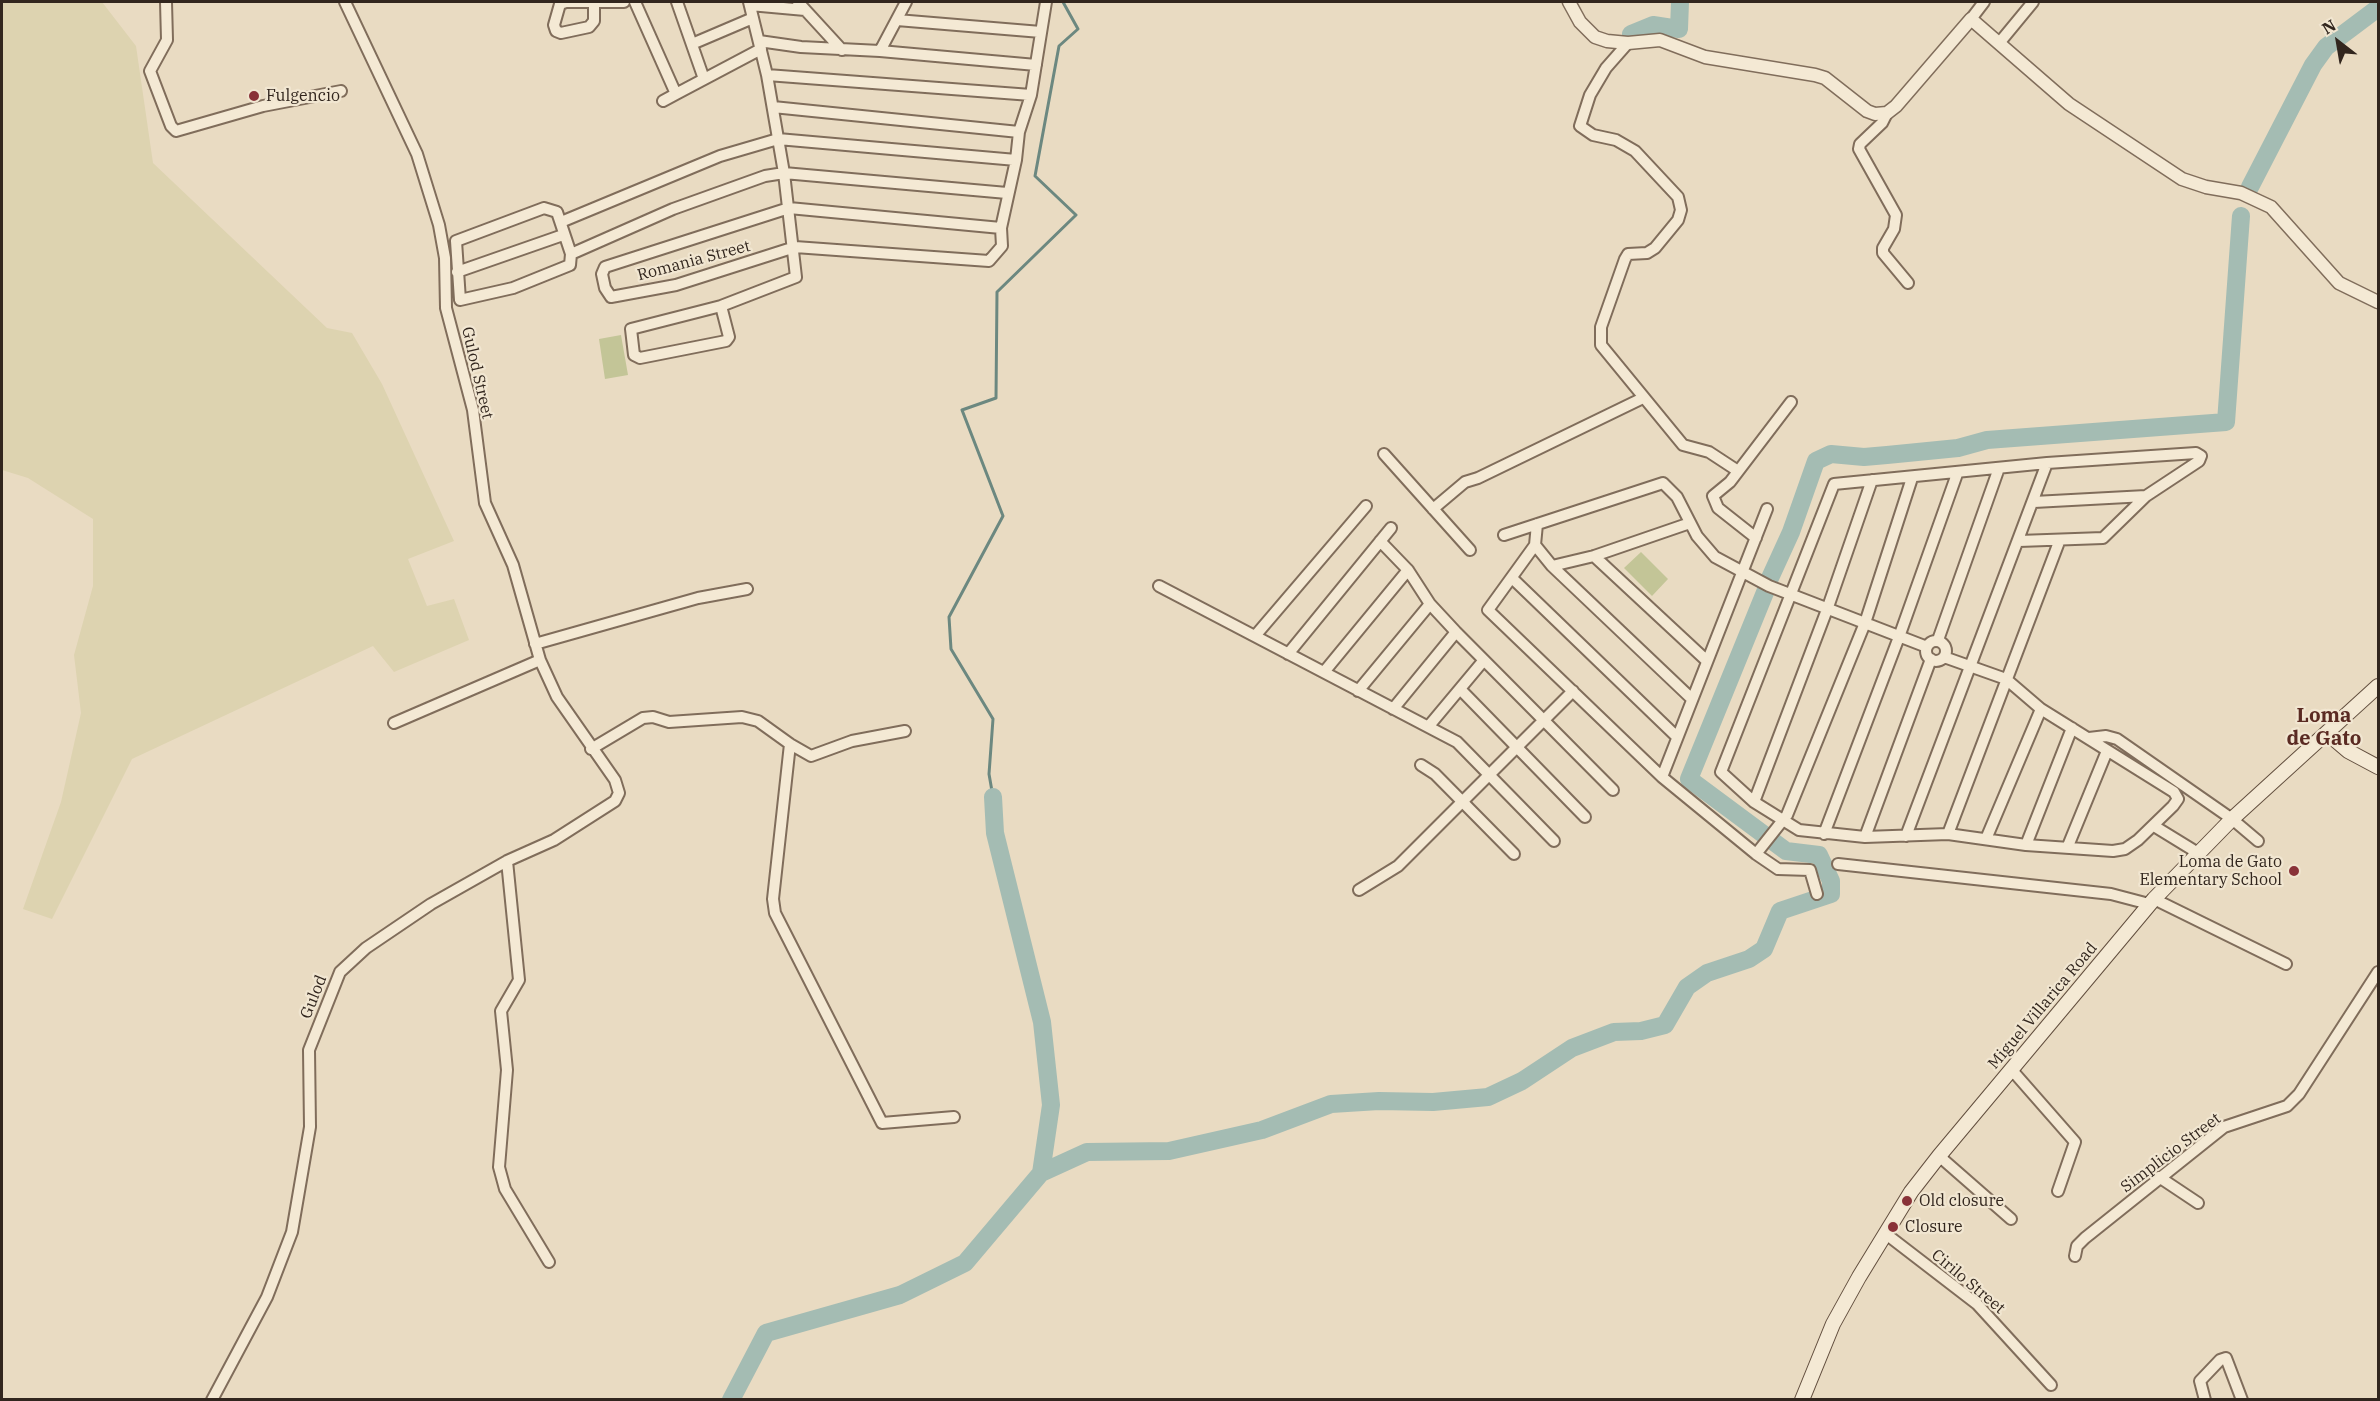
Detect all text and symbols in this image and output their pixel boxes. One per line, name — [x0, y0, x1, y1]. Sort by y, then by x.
north arrow — [2308, 12, 2368, 72]
text: N — [2318, 15, 2339, 38]
place label: Fulgencio — [266, 86, 340, 106]
marker: Fulgencio — [247, 89, 261, 103]
street label: Romania Street — [635, 237, 753, 285]
street label: Gulod Street — [457, 325, 497, 421]
district label: Loma de Gato — [2287, 704, 2361, 751]
place label: Loma de Gato Elementary School — [2139, 852, 2282, 890]
marker: Loma de Gato Elementary School — [2287, 864, 2301, 878]
street label: Miguel Villarica Road — [1984, 939, 2102, 1073]
street label: Gulod — [297, 972, 331, 1022]
street label: Simplicio Street — [2117, 1109, 2225, 1197]
place label: Old closure — [1919, 1191, 2004, 1211]
marker: Old closure — [1900, 1194, 1914, 1208]
place label: Closure — [1905, 1217, 1963, 1237]
marker: Closure — [1886, 1220, 1900, 1234]
street label: Cirilo Street — [1927, 1246, 2009, 1318]

